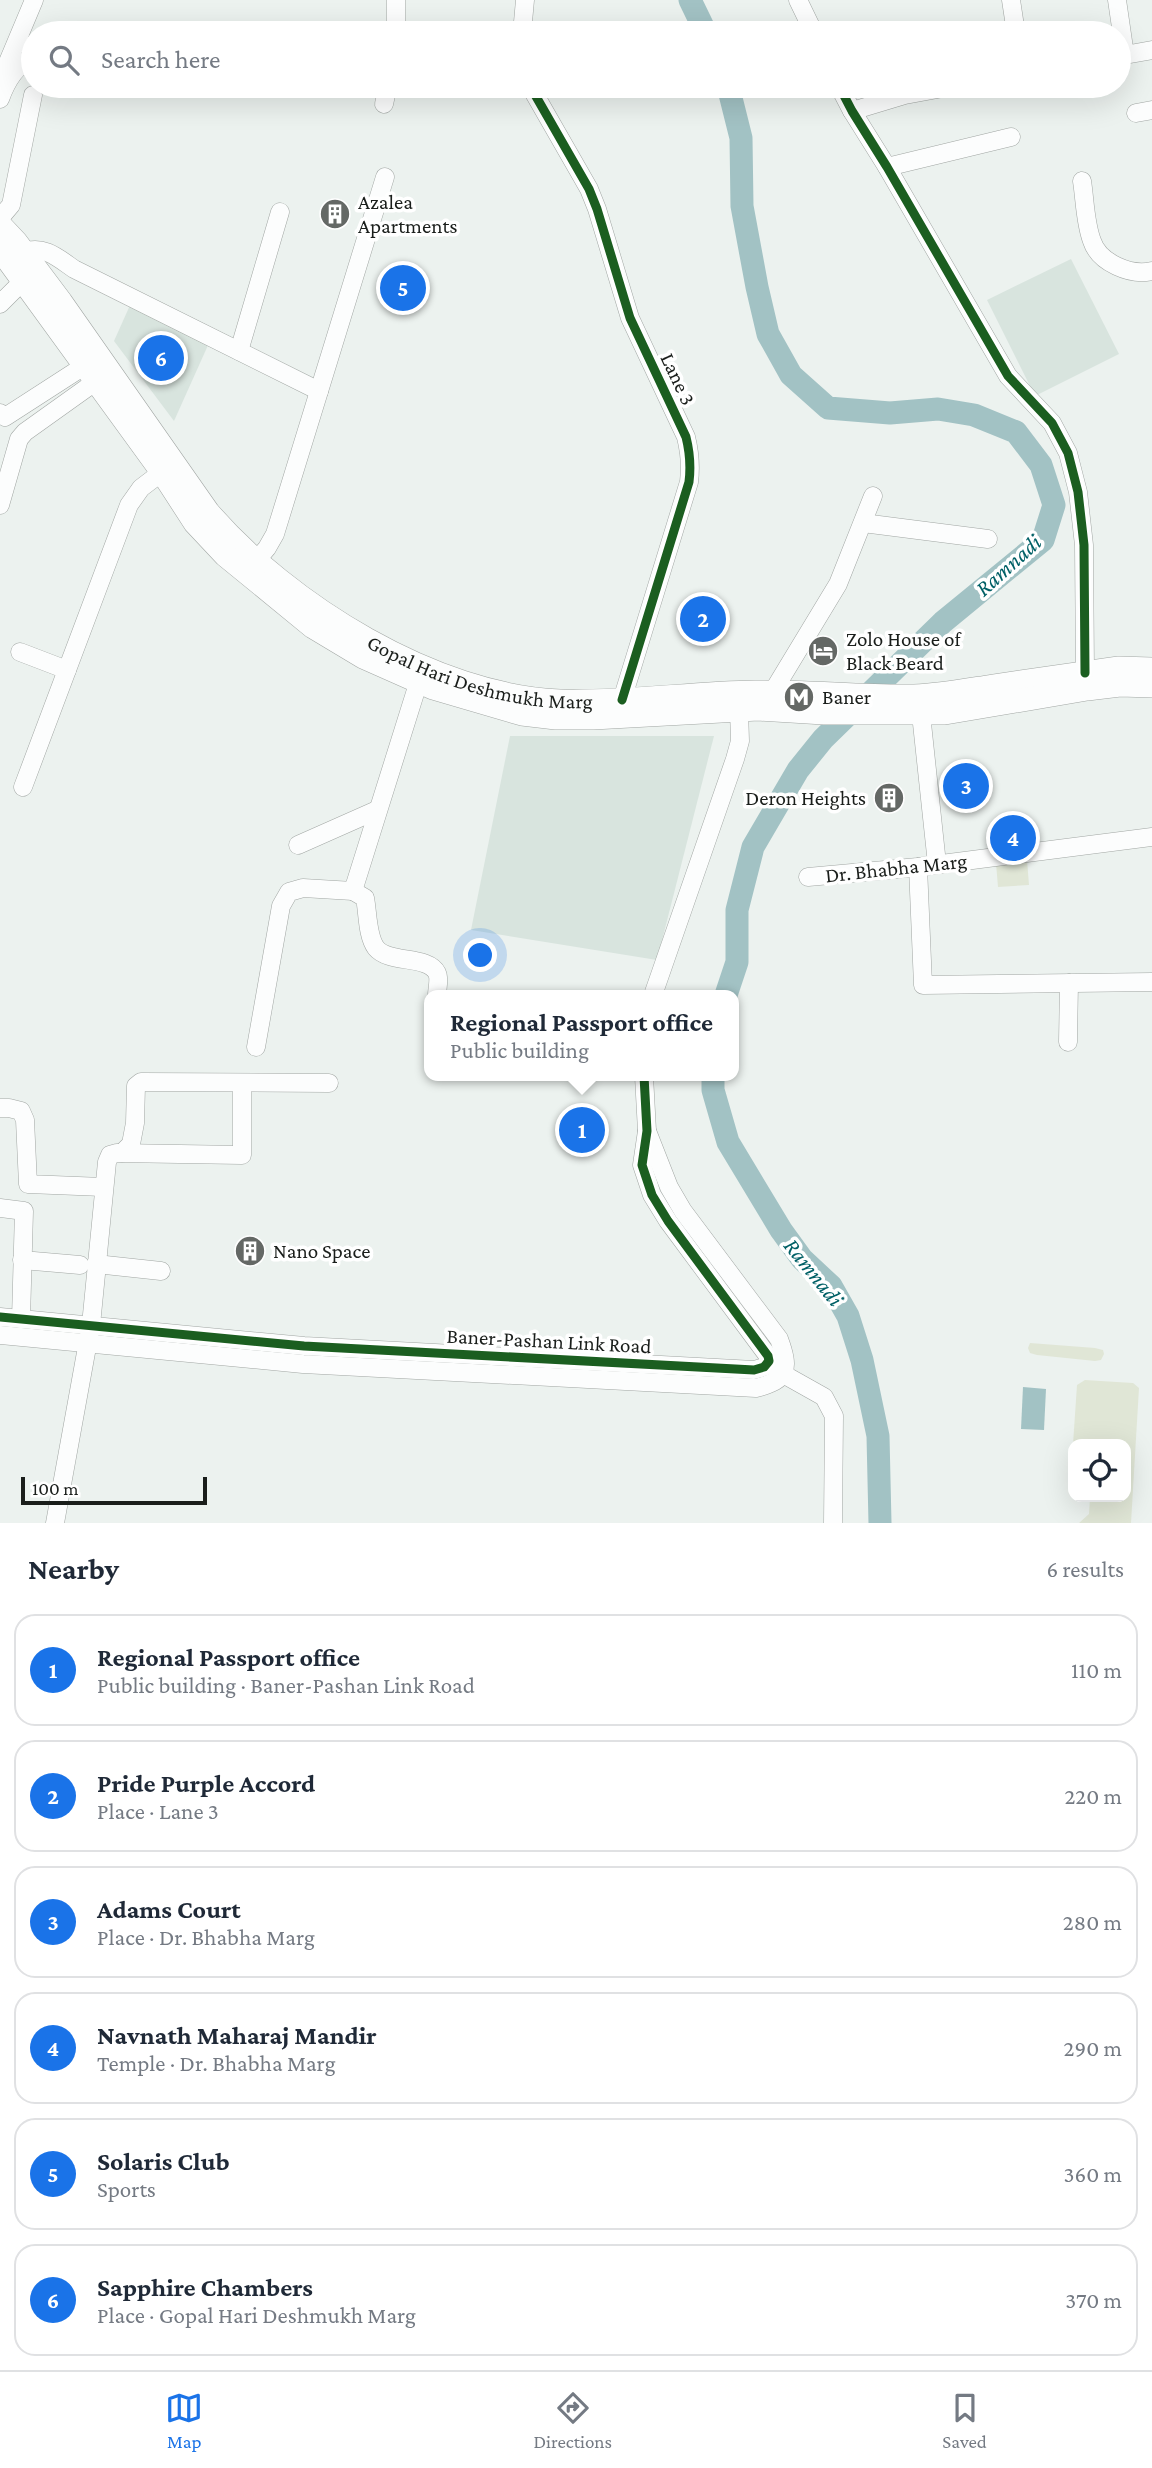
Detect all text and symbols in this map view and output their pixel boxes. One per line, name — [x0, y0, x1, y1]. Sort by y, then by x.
search box — [21, 21, 1131, 98]
icon: search — [45, 41, 83, 79]
text: Search here — [101, 45, 220, 74]
place label: Azalea Apartments — [358, 190, 457, 238]
building icon: Azalea Apartments — [318, 197, 352, 231]
pin: 5 — [380, 262, 426, 314]
pin: 6 — [138, 332, 184, 384]
street label: Lane 3 — [656, 349, 700, 409]
water label: Ramnadi — [970, 528, 1047, 601]
pin: 2 — [680, 593, 726, 645]
place label: Zolo House of Black Beard — [846, 627, 962, 675]
street label: Gopal Hari Deshmukh Marg — [363, 630, 593, 713]
hotel icon: Zolo House of Black Beard — [806, 634, 840, 668]
metro station icon: Baner — [782, 680, 816, 714]
place label: Baner — [822, 685, 872, 709]
pin: 3 — [943, 760, 989, 812]
building icon: Deron Heights — [872, 781, 906, 815]
place label: Deron Heights — [745, 786, 866, 810]
pin: 4 — [990, 812, 1036, 864]
street label: Dr. Bhabha Marg — [824, 849, 968, 887]
your location — [463, 938, 497, 972]
popup — [424, 990, 739, 1081]
text: Regional Passport office — [450, 1008, 713, 1037]
text: Public building — [450, 1037, 589, 1063]
pin: 1 — [559, 1104, 605, 1156]
water label: Ramnadi — [779, 1233, 850, 1312]
building icon: Nano Space — [233, 1234, 267, 1268]
place label: Nano Space — [273, 1239, 370, 1263]
street label: Baner-Pashan Link Road — [446, 1324, 652, 1358]
map controls — [1068, 1439, 1131, 1502]
button: locate — [1068, 1439, 1131, 1502]
scale bar — [21, 1474, 206, 1506]
text: 100 m — [32, 1478, 79, 1499]
text: Nearby — [28, 1552, 119, 1585]
text: 6 results — [1047, 1556, 1124, 1582]
text: Regional Passport office — [97, 1643, 360, 1672]
text: 1 — [49, 1657, 57, 1683]
text: 110 m — [1071, 1657, 1122, 1683]
text: Public building · Baner-Pashan Link Road — [97, 1672, 475, 1698]
text: Pride Purple Accord — [97, 1769, 315, 1798]
text: 2 — [47, 1783, 59, 1809]
text: 220 m — [1064, 1783, 1122, 1809]
text: Place · Lane 3 — [97, 1798, 219, 1824]
text: Adams Court — [97, 1895, 241, 1924]
text: 3 — [47, 1909, 59, 1935]
text: 280 m — [1063, 1909, 1122, 1935]
text: Place · Dr. Bhabha Marg — [97, 1924, 315, 1950]
text: Navnath Maharaj Mandir — [97, 2021, 377, 2050]
text: 4 — [47, 2035, 59, 2061]
text: 290 m — [1064, 2035, 1122, 2061]
text: Temple · Dr. Bhabha Marg — [97, 2050, 336, 2076]
text: Solaris Club — [97, 2147, 230, 2176]
text: 5 — [47, 2161, 59, 2187]
text: 360 m — [1064, 2161, 1122, 2187]
text: Sports — [97, 2176, 156, 2202]
text: Sapphire Chambers — [97, 2273, 313, 2302]
text: 6 — [47, 2287, 59, 2313]
text: 370 m — [1065, 2287, 1122, 2313]
text: Place · Gopal Hari Deshmukh Marg — [97, 2302, 416, 2328]
tab: Map — [165, 2389, 203, 2452]
tab: Directions — [533, 2389, 612, 2452]
tab: Saved — [942, 2389, 987, 2452]

